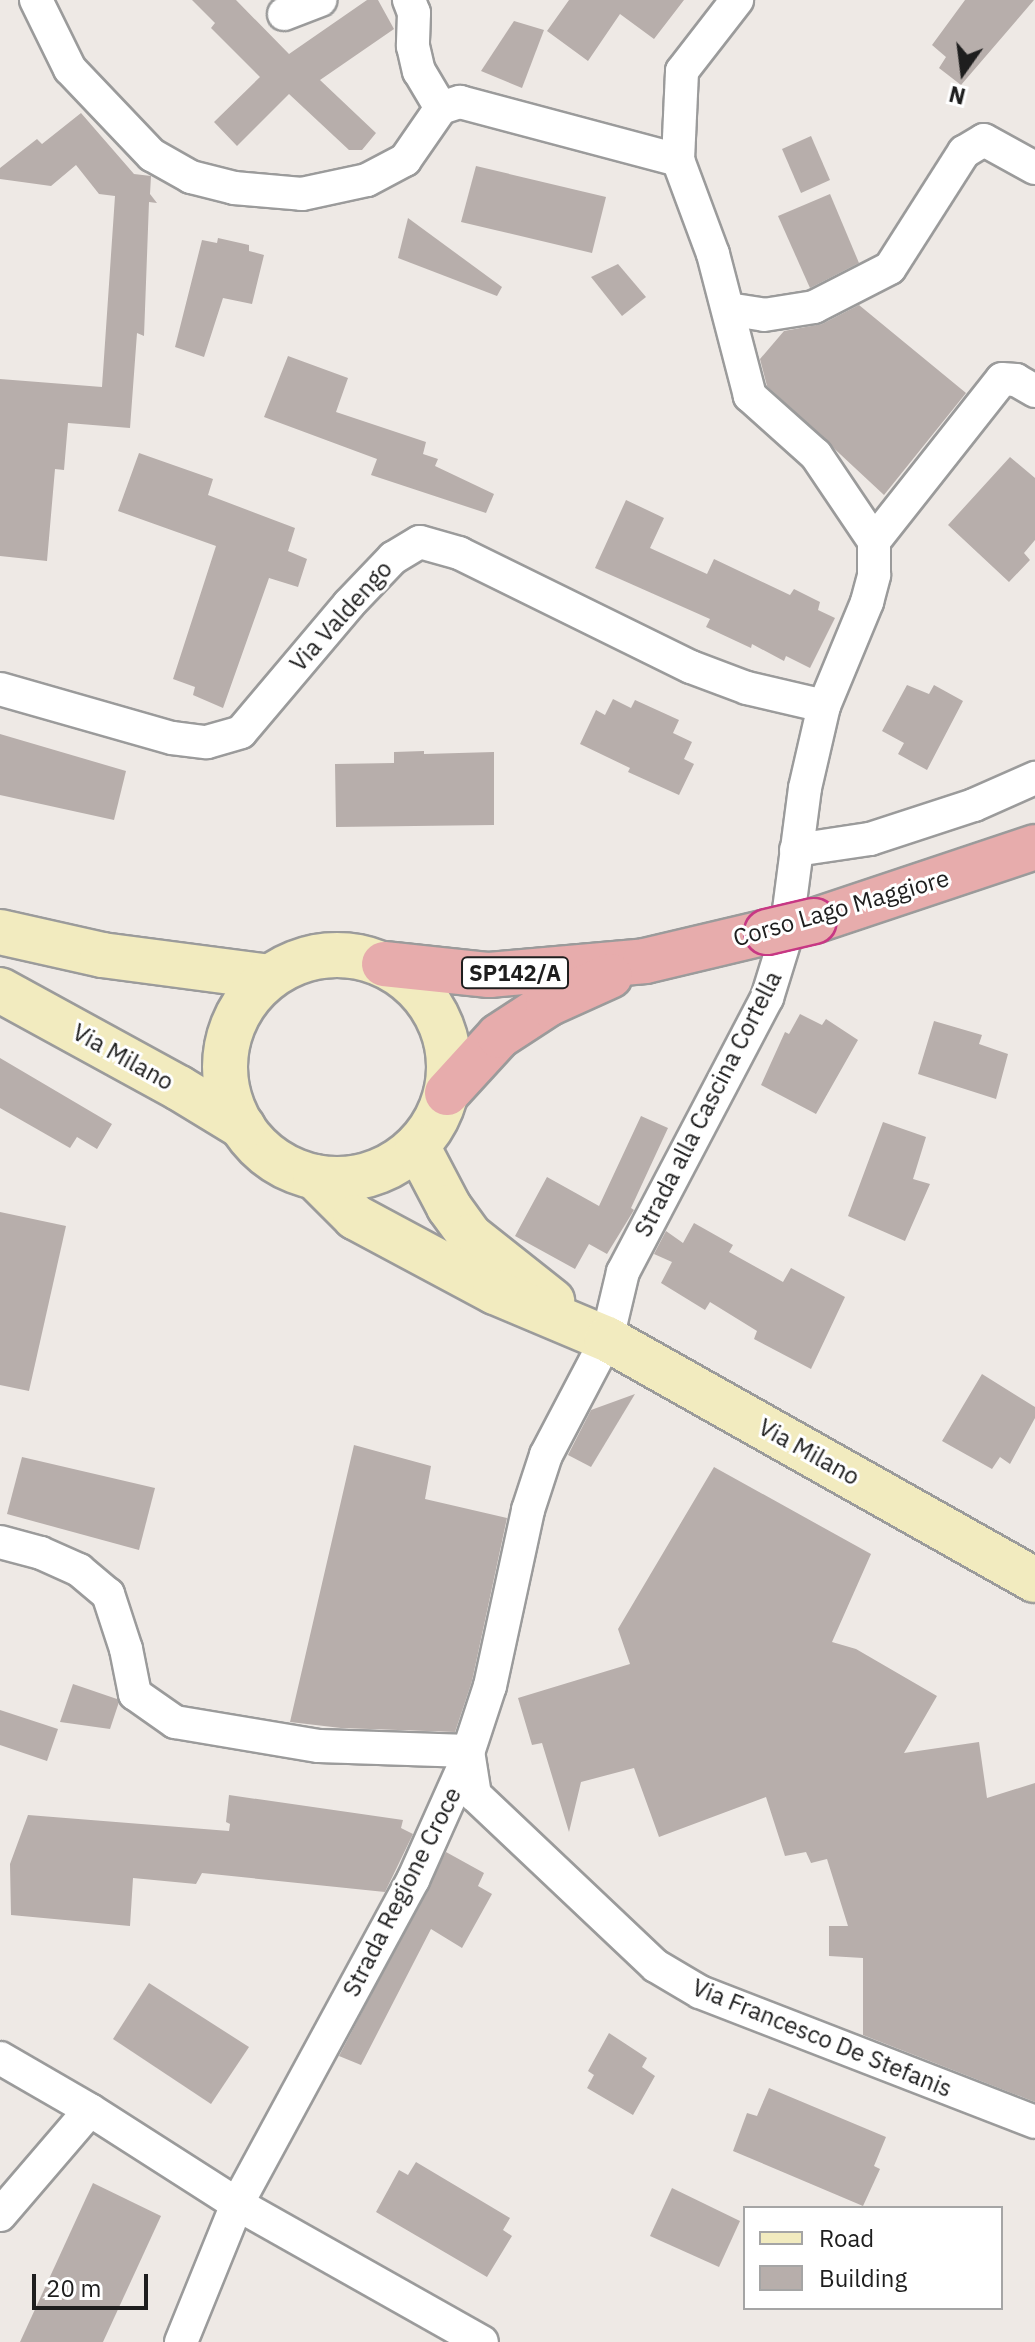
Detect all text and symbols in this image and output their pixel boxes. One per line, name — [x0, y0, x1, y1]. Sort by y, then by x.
north arrow — [923, 32, 1003, 112]
text: N — [946, 80, 968, 112]
street label: Via Valdengo — [284, 555, 398, 677]
street label: Corso Lago Maggiore — [730, 863, 952, 953]
road number: SP142/A — [461, 955, 569, 991]
street label: Strada alla Cascina Cortella — [628, 966, 788, 1242]
street label: Via Milano — [67, 1017, 179, 1097]
street label: Via Milano — [753, 1412, 865, 1492]
street label: Strada Regione Croce — [337, 1782, 467, 2002]
street label: Via Francesco De Stefanis — [688, 1973, 956, 2103]
legend — [743, 2206, 1003, 2310]
text: Road — [819, 2222, 874, 2254]
scale bar — [36, 2258, 152, 2308]
text: Building — [819, 2262, 907, 2294]
text: 20 m — [46, 2272, 101, 2304]

